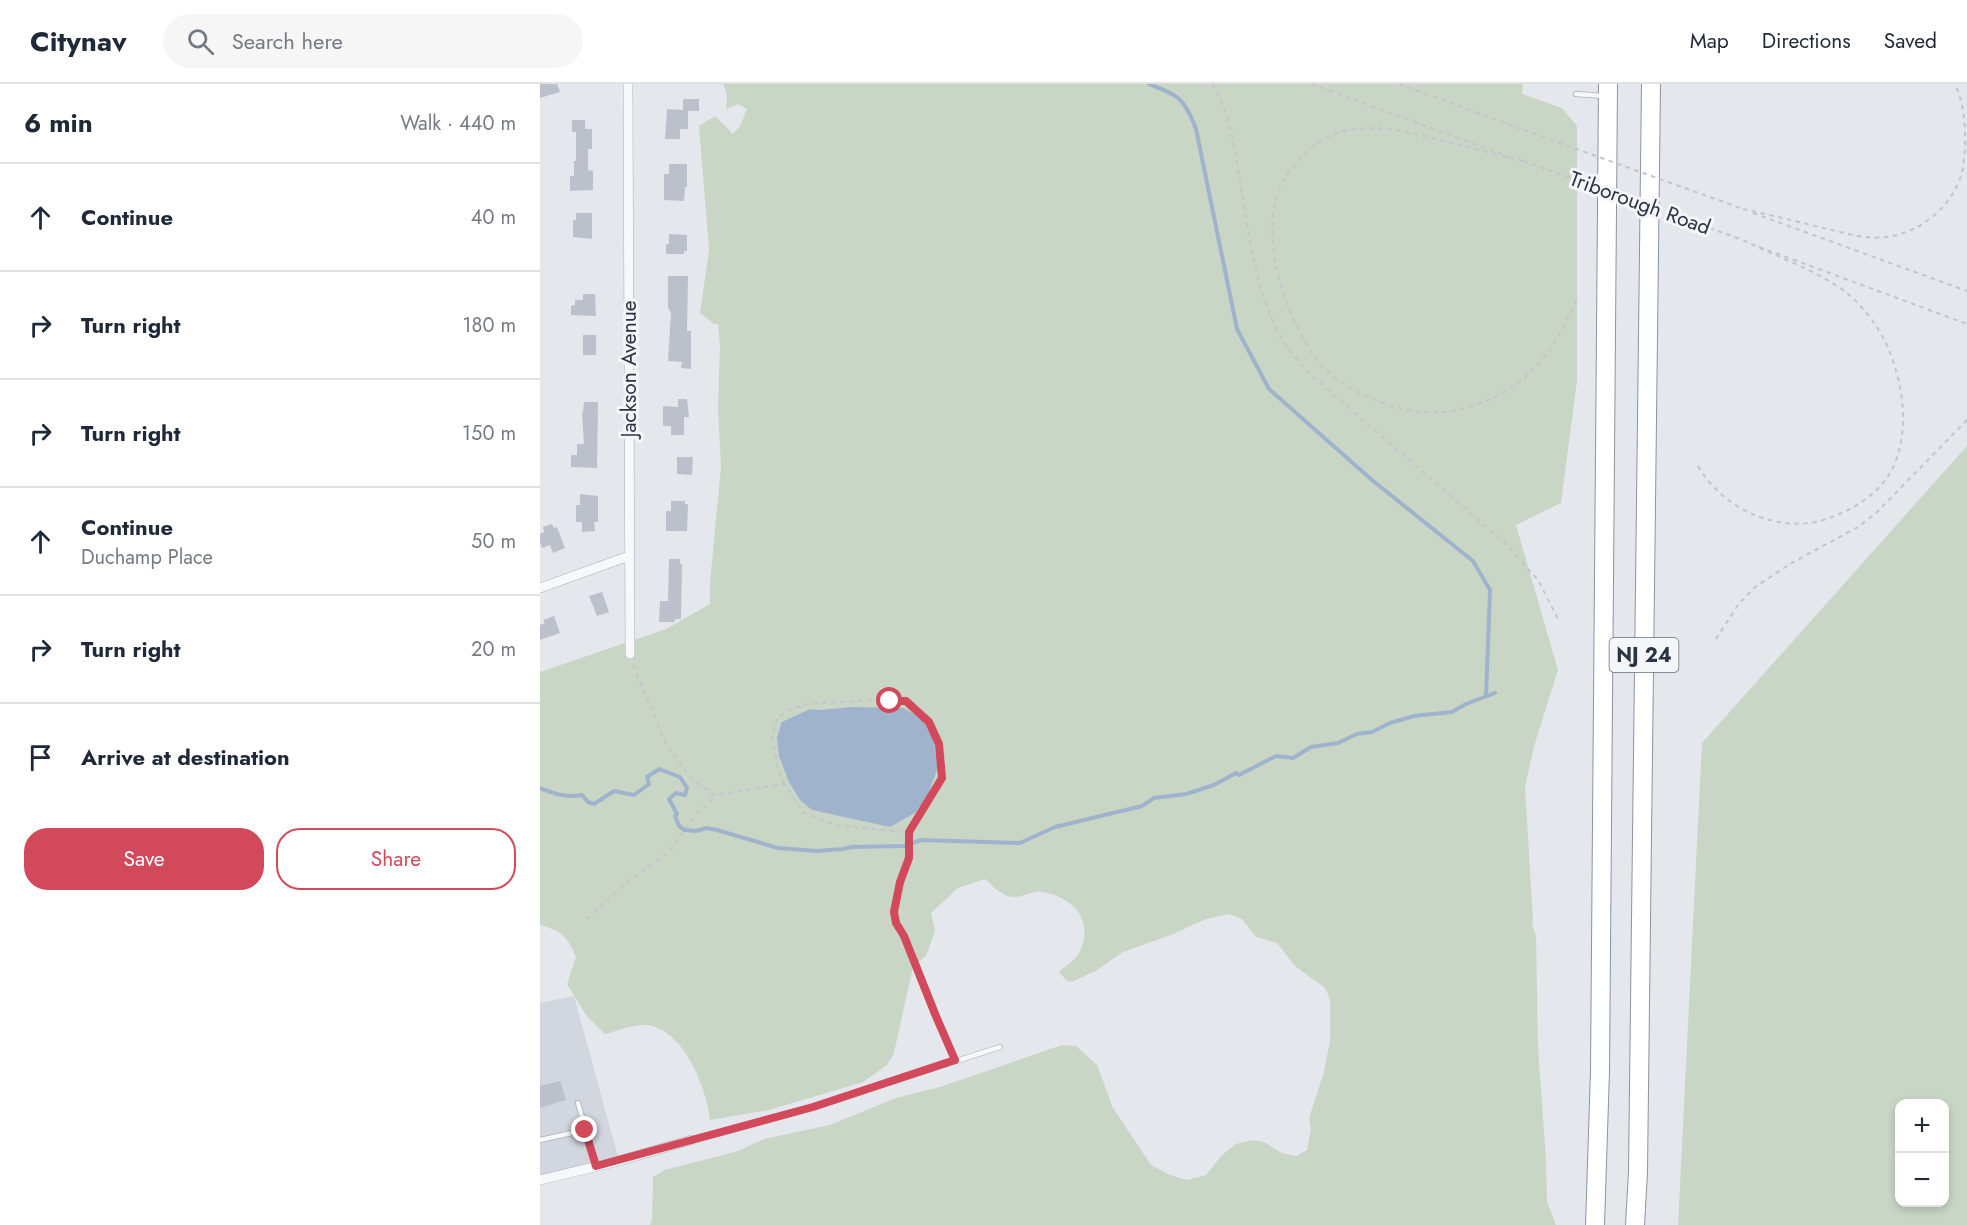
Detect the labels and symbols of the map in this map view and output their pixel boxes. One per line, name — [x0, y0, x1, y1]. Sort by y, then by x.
street label: Triborough Road — [1565, 164, 1715, 242]
street label: Jackson Avenue — [614, 300, 644, 441]
road number: NJ 24 — [1610, 638, 1678, 672]
route start — [876, 687, 902, 713]
route end — [571, 1116, 597, 1142]

